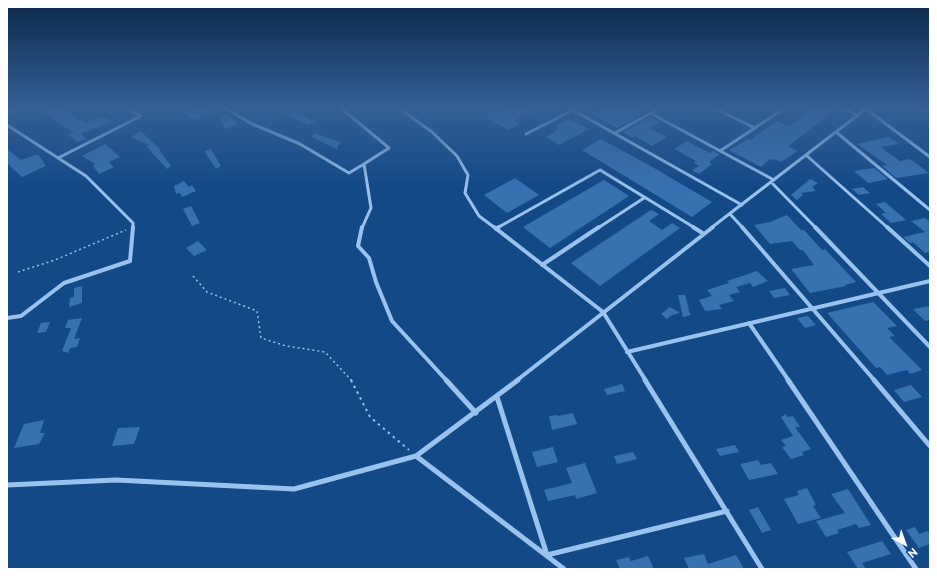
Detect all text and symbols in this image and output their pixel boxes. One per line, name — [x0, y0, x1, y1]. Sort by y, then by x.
north arrow — [885, 524, 925, 564]
text: N — [906, 546, 921, 561]

